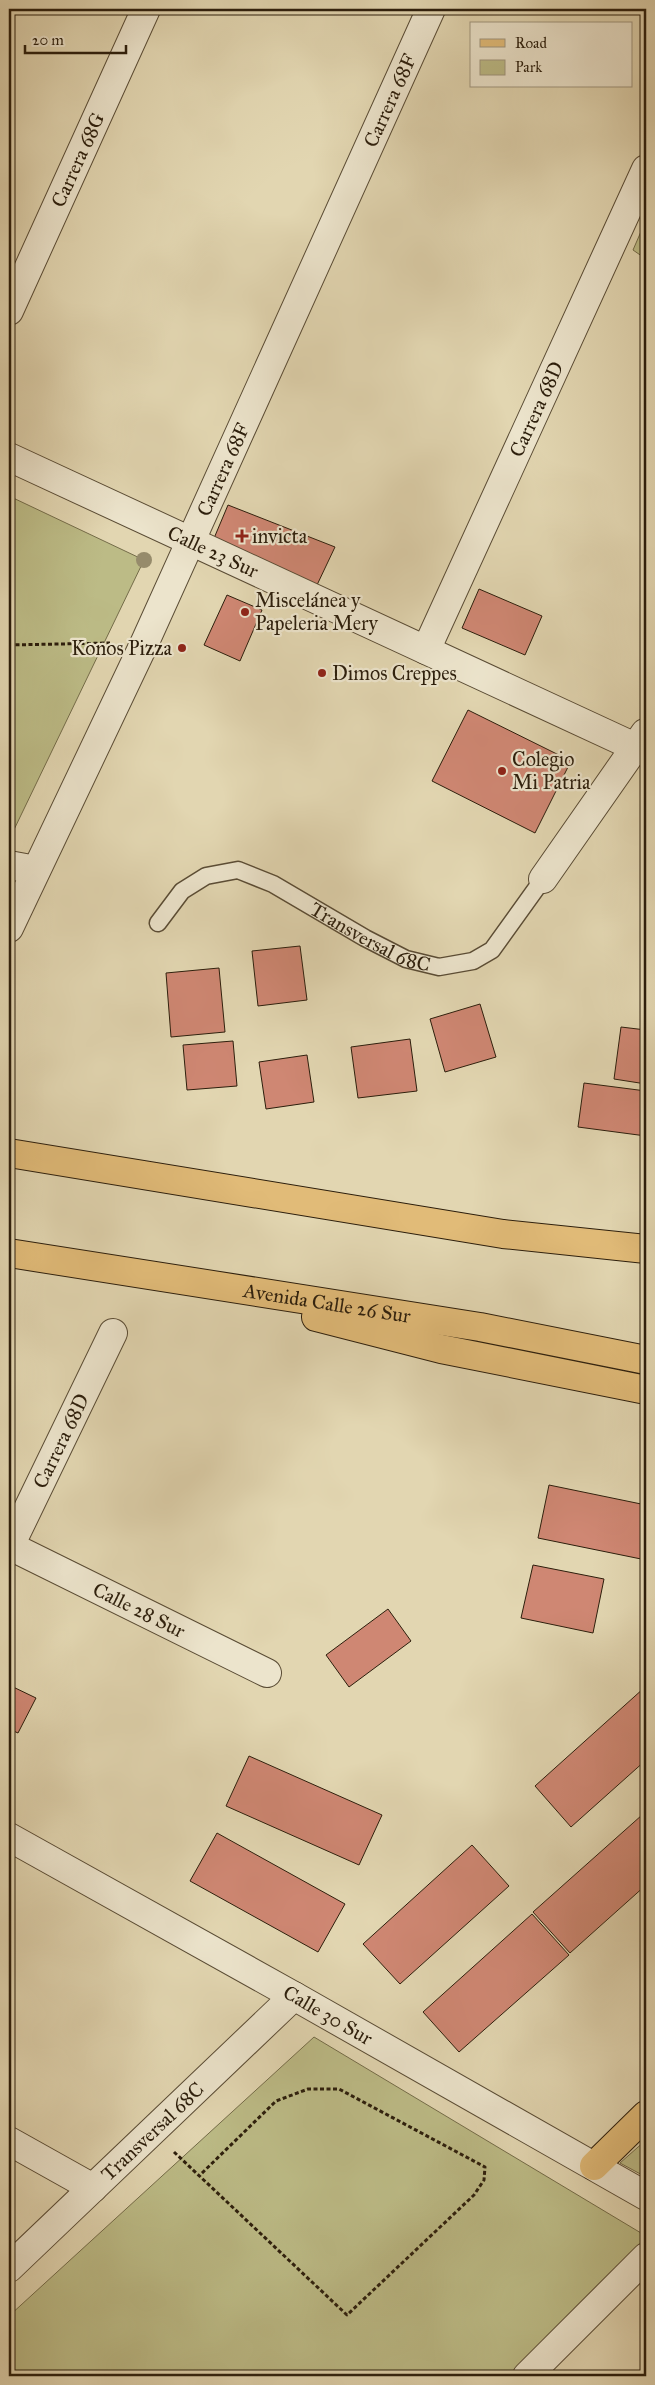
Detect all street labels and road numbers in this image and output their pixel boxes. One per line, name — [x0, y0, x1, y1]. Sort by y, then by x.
street label: Carrera 68F — [358, 50, 421, 151]
street label: Carrera 68G — [46, 109, 109, 211]
street label: Carrera 68D — [504, 358, 568, 460]
street label: Carrera 68F — [192, 419, 254, 520]
street label: Calle 23 Sur — [164, 520, 263, 583]
street label: Transversal 68C — [306, 897, 433, 977]
street label: Avenida Calle 26 Sur — [241, 1278, 413, 1328]
street label: Carrera 68D — [28, 1390, 94, 1492]
street label: Calle 28 Sur — [89, 1577, 190, 1643]
street label: Calle 30 Sur — [279, 1980, 377, 2050]
street label: Transversal 68C — [96, 2077, 208, 2186]

